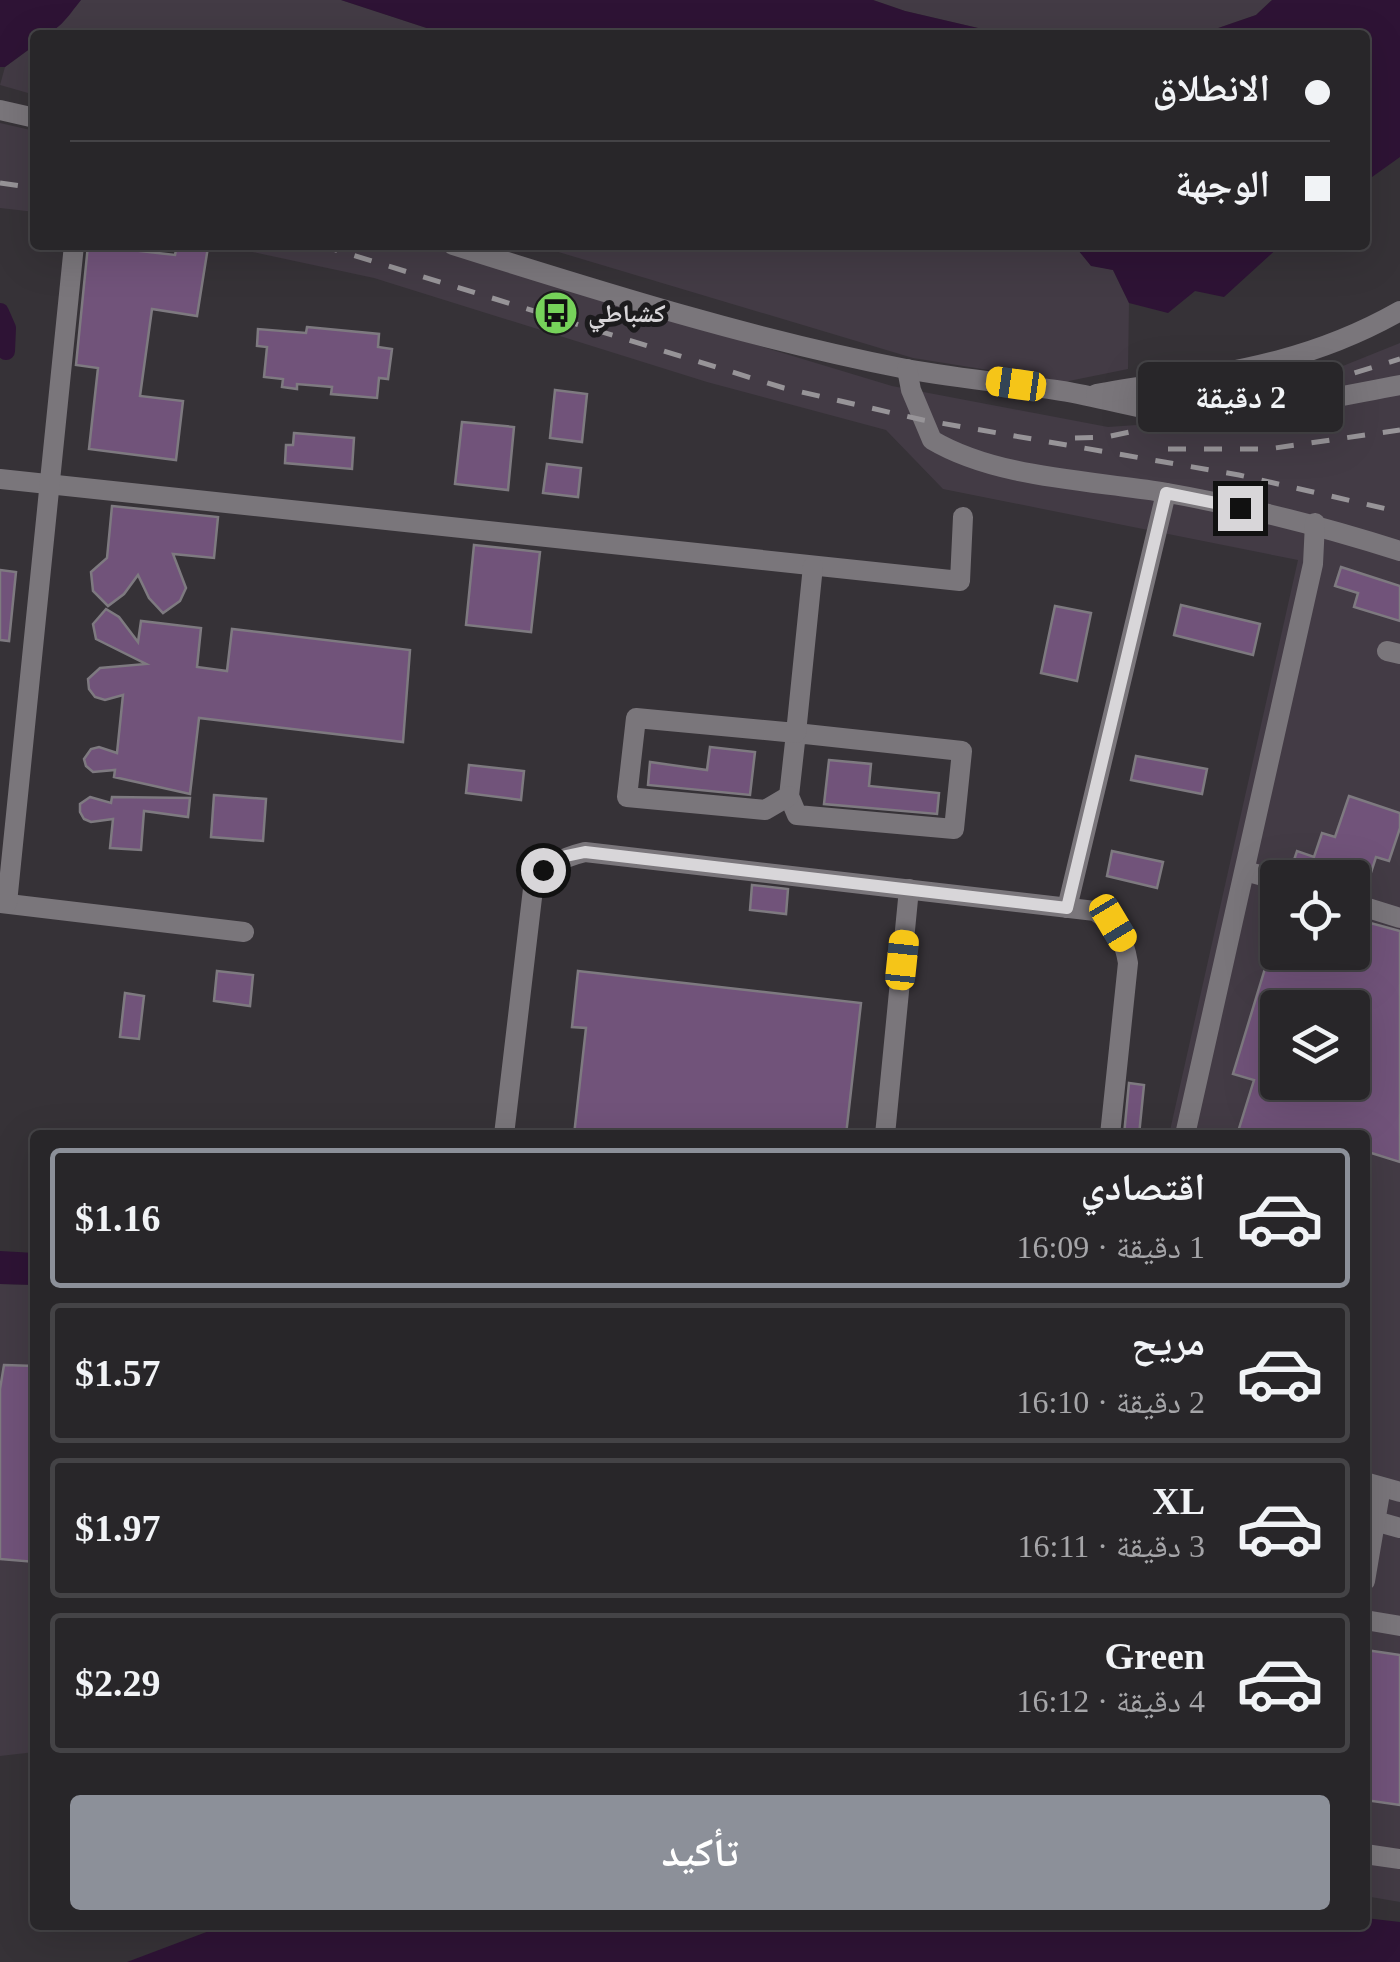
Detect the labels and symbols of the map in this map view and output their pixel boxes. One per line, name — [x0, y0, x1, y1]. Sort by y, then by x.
bus stop icon: كشباطي — [533, 290, 579, 336]
place label: كشباطي — [588, 300, 666, 333]
callout: 2 دقيقة — [1138, 363, 1342, 433]
car — [984, 365, 1048, 403]
route end — [1218, 486, 1263, 531]
route start — [521, 848, 566, 893]
car — [1085, 890, 1141, 956]
car — [884, 929, 920, 991]

